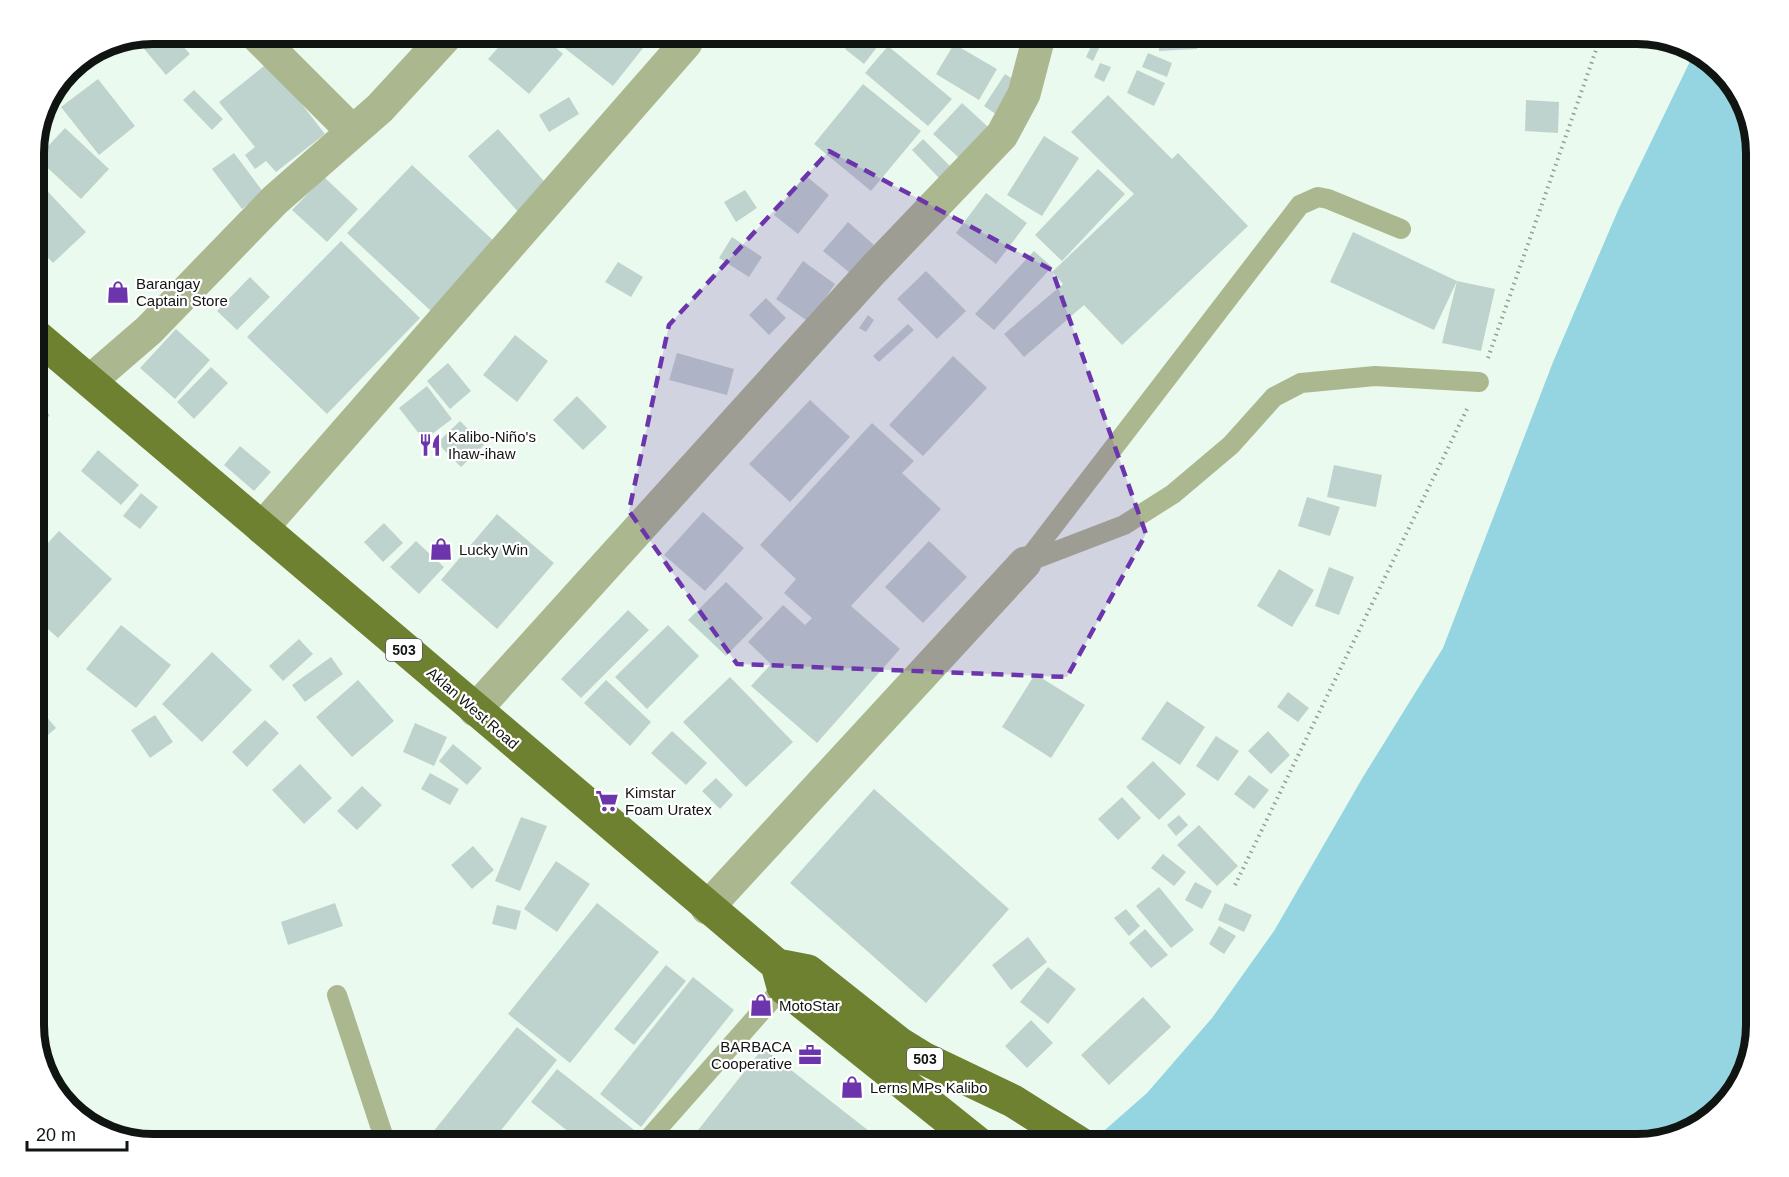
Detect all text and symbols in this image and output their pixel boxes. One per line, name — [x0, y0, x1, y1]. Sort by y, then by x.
place label: Barangay Captain Store — [136, 275, 228, 309]
shop icon: Barangay Captain Store — [105, 279, 131, 305]
place label: Kalibo-Niño's Ihaw-ihaw — [448, 428, 536, 462]
restaurant icon: Kalibo-Niño's Ihaw-ihaw — [417, 432, 443, 458]
shop icon: Lucky Win — [428, 536, 454, 562]
place label: Lucky Win — [459, 541, 528, 558]
road number: 503 — [386, 639, 422, 661]
street label: Aklan West Road — [424, 664, 522, 752]
place label: Kimstar Foam Uratex — [625, 784, 712, 818]
supermarket icon: Kimstar Foam Uratex — [594, 788, 620, 814]
shop icon: MotoStar — [748, 992, 774, 1018]
place label: MotoStar — [779, 997, 840, 1014]
place label: BARBACA Cooperative — [711, 1038, 792, 1072]
office icon: BARBACA Cooperative — [797, 1042, 823, 1068]
road number: 503 — [907, 1048, 943, 1070]
shop icon: Lerns MPs Kalibo — [839, 1074, 865, 1100]
place label: Lerns MPs Kalibo — [870, 1079, 988, 1096]
scale bar — [27, 1114, 128, 1152]
text: 20 m — [36, 1125, 76, 1145]

